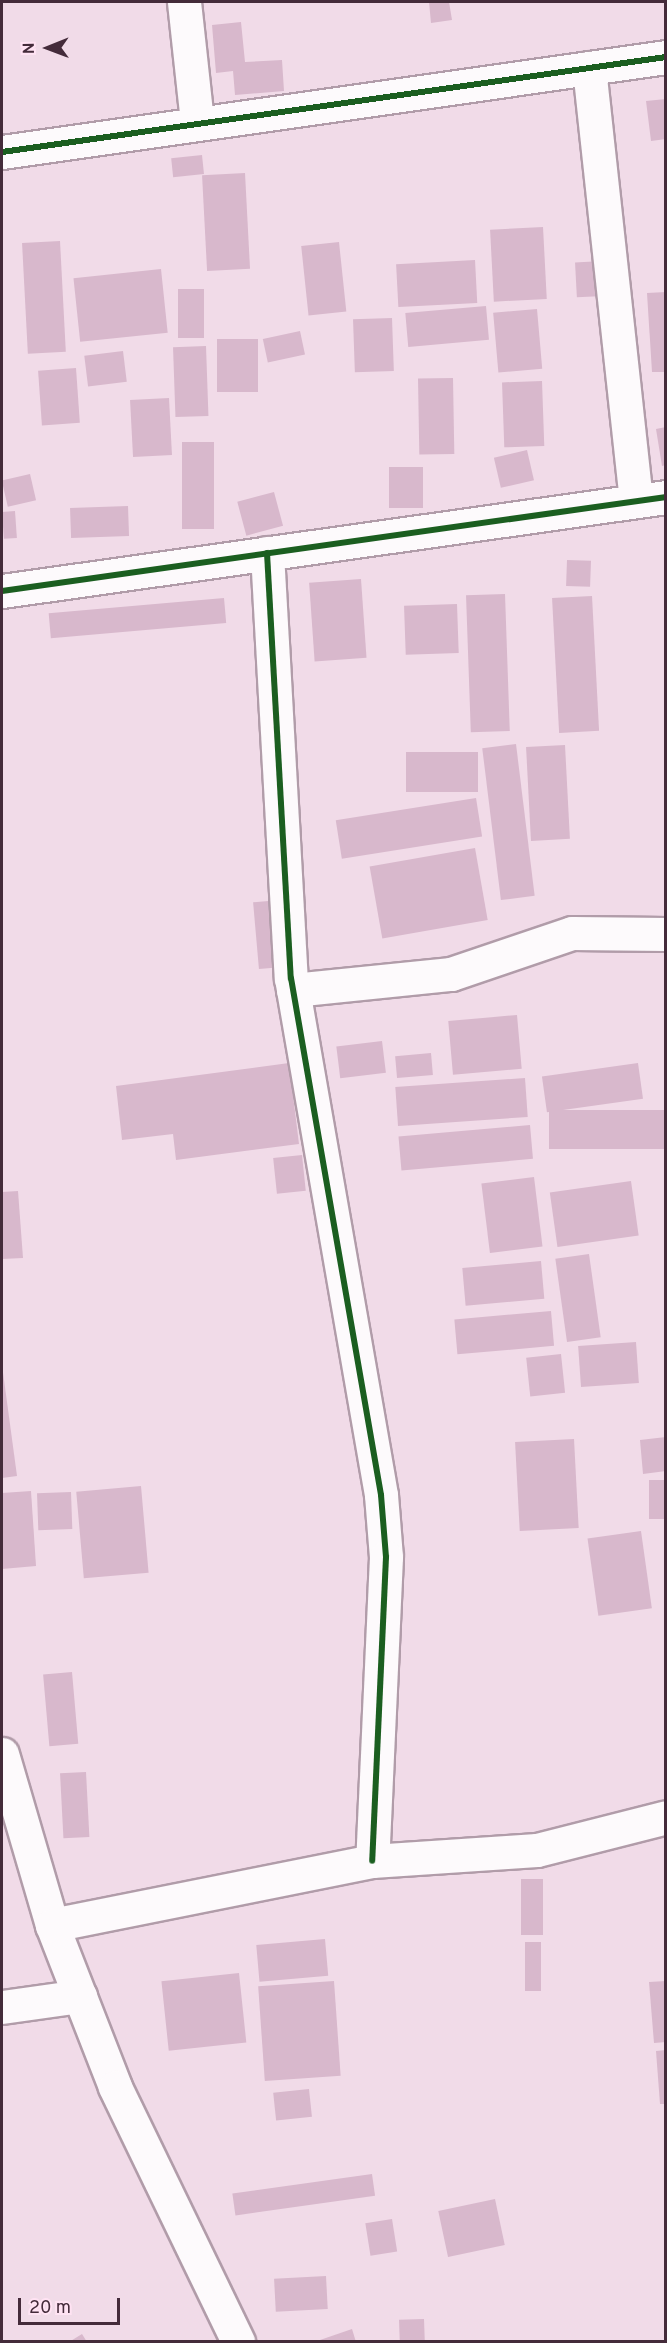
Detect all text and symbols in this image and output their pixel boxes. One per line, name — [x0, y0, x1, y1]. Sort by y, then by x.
north arrow — [18, 18, 78, 78]
text: N — [20, 42, 40, 54]
scale bar — [21, 2286, 123, 2324]
text: 20 m — [29, 2297, 71, 2320]

